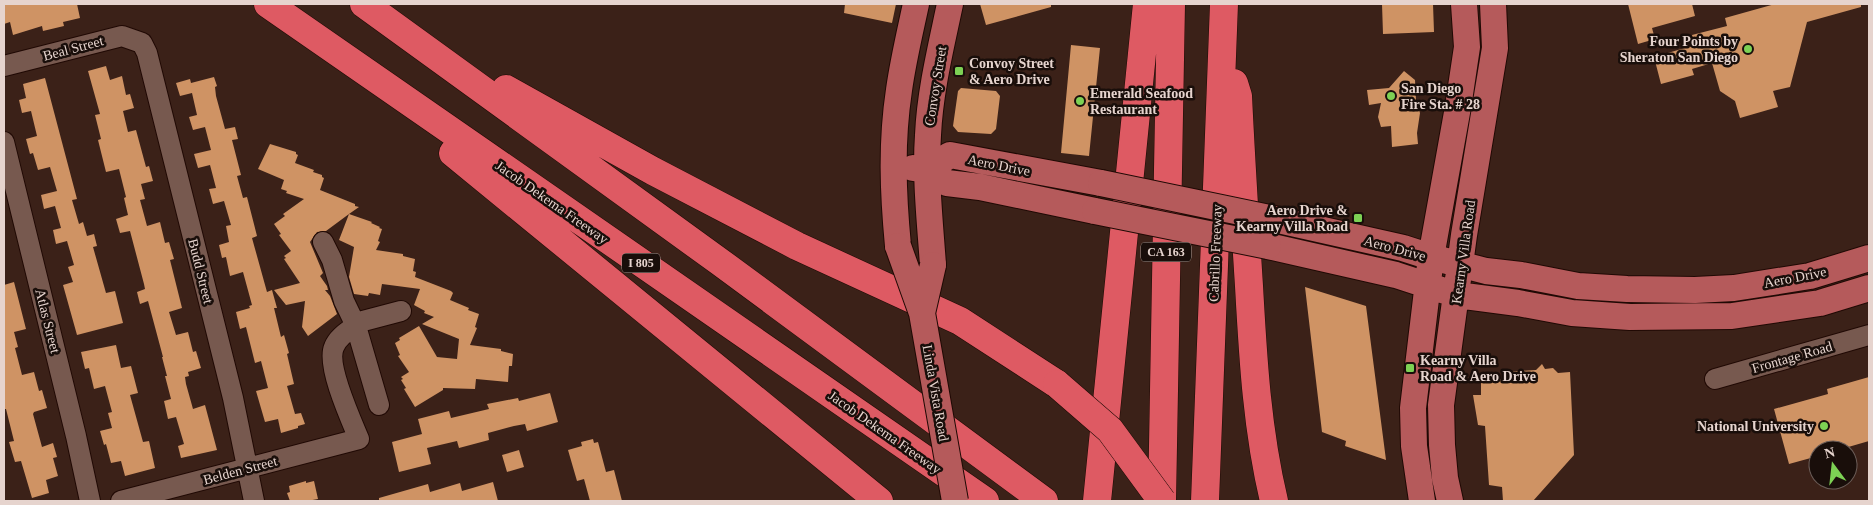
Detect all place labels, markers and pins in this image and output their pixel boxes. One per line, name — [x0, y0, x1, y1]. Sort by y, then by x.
place label: Four Points by Sheraton San Diego — [1620, 34, 1738, 65]
marker: Four Points by Sheraton San Diego — [1742, 43, 1754, 55]
place label: Convoy Street & Aero Drive — [969, 56, 1054, 87]
marker: Convoy Street & Aero Drive — [953, 65, 965, 77]
place label: San Diego Fire Sta. # 28 — [1401, 81, 1480, 112]
place label: Emerald Seafood Restaurant — [1090, 86, 1193, 117]
marker: San Diego Fire Sta. # 28 — [1385, 90, 1397, 102]
marker: Emerald Seafood Restaurant — [1074, 95, 1086, 107]
place label: Aero Drive & Kearny Villa Road — [1236, 203, 1348, 234]
marker: Aero Drive & Kearny Villa Road — [1352, 212, 1364, 224]
place label: Kearny Villa Road & Aero Drive — [1420, 353, 1536, 384]
marker: Kearny Villa Road & Aero Drive — [1404, 362, 1416, 374]
place label: National University — [1697, 419, 1814, 434]
marker: National University — [1818, 420, 1830, 432]

